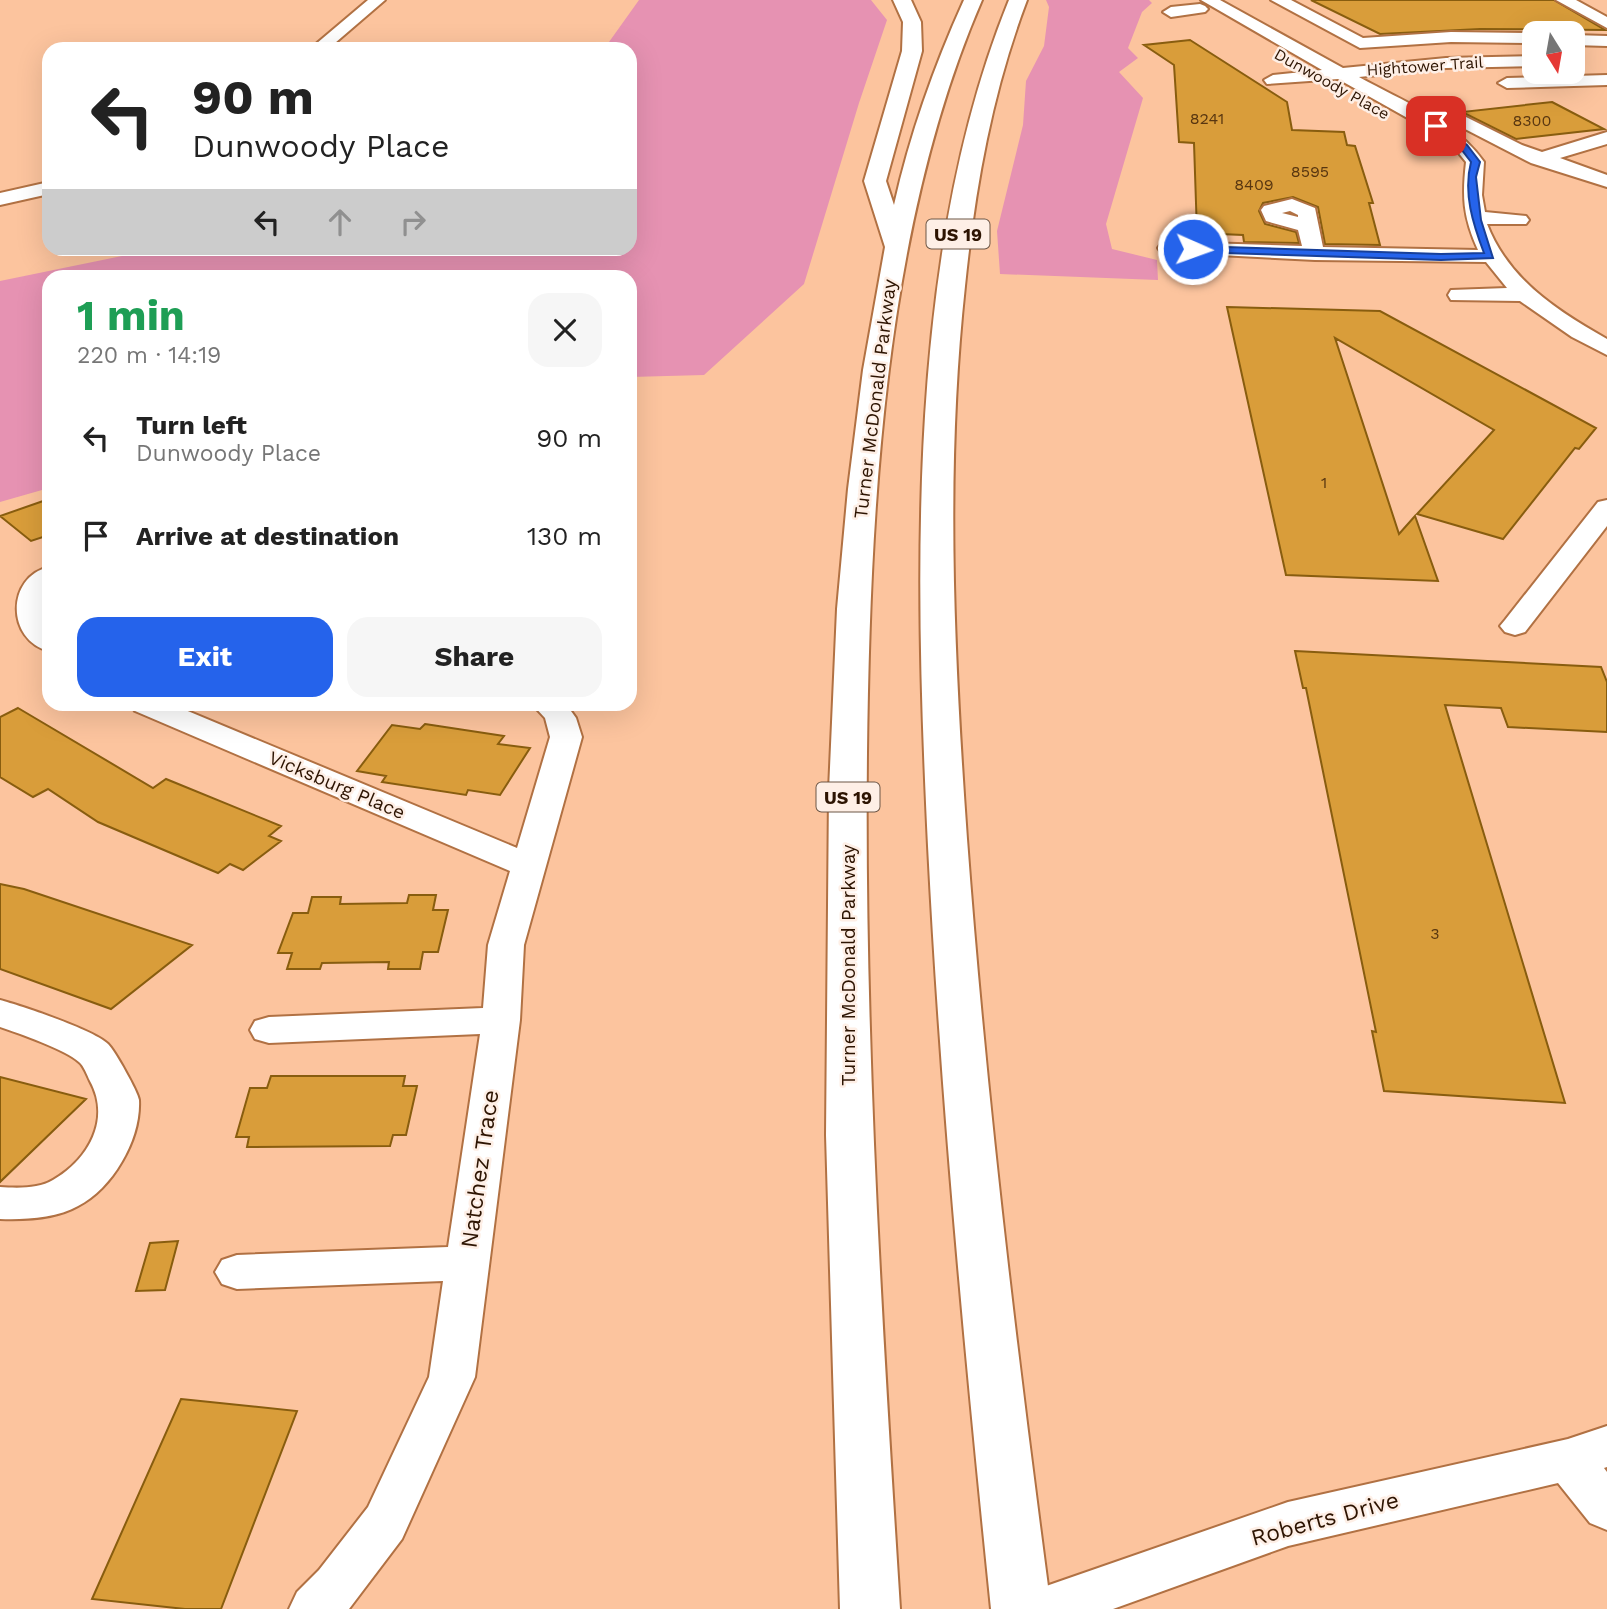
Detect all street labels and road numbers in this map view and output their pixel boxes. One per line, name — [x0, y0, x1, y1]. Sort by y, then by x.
street label: Dunwoody Place — [1271, 44, 1393, 124]
street label: Hightower Trail — [1366, 52, 1484, 80]
road number: US 19 — [926, 220, 990, 248]
street label: Turner McDonald Parkway — [849, 278, 901, 520]
street label: Vicksburg Place — [265, 746, 409, 824]
road number: US 19 — [816, 782, 880, 812]
street label: Turner McDonald Parkway — [837, 844, 860, 1086]
street label: Natchez Trace — [456, 1088, 504, 1250]
street label: Roberts Drive — [1248, 1486, 1402, 1552]

